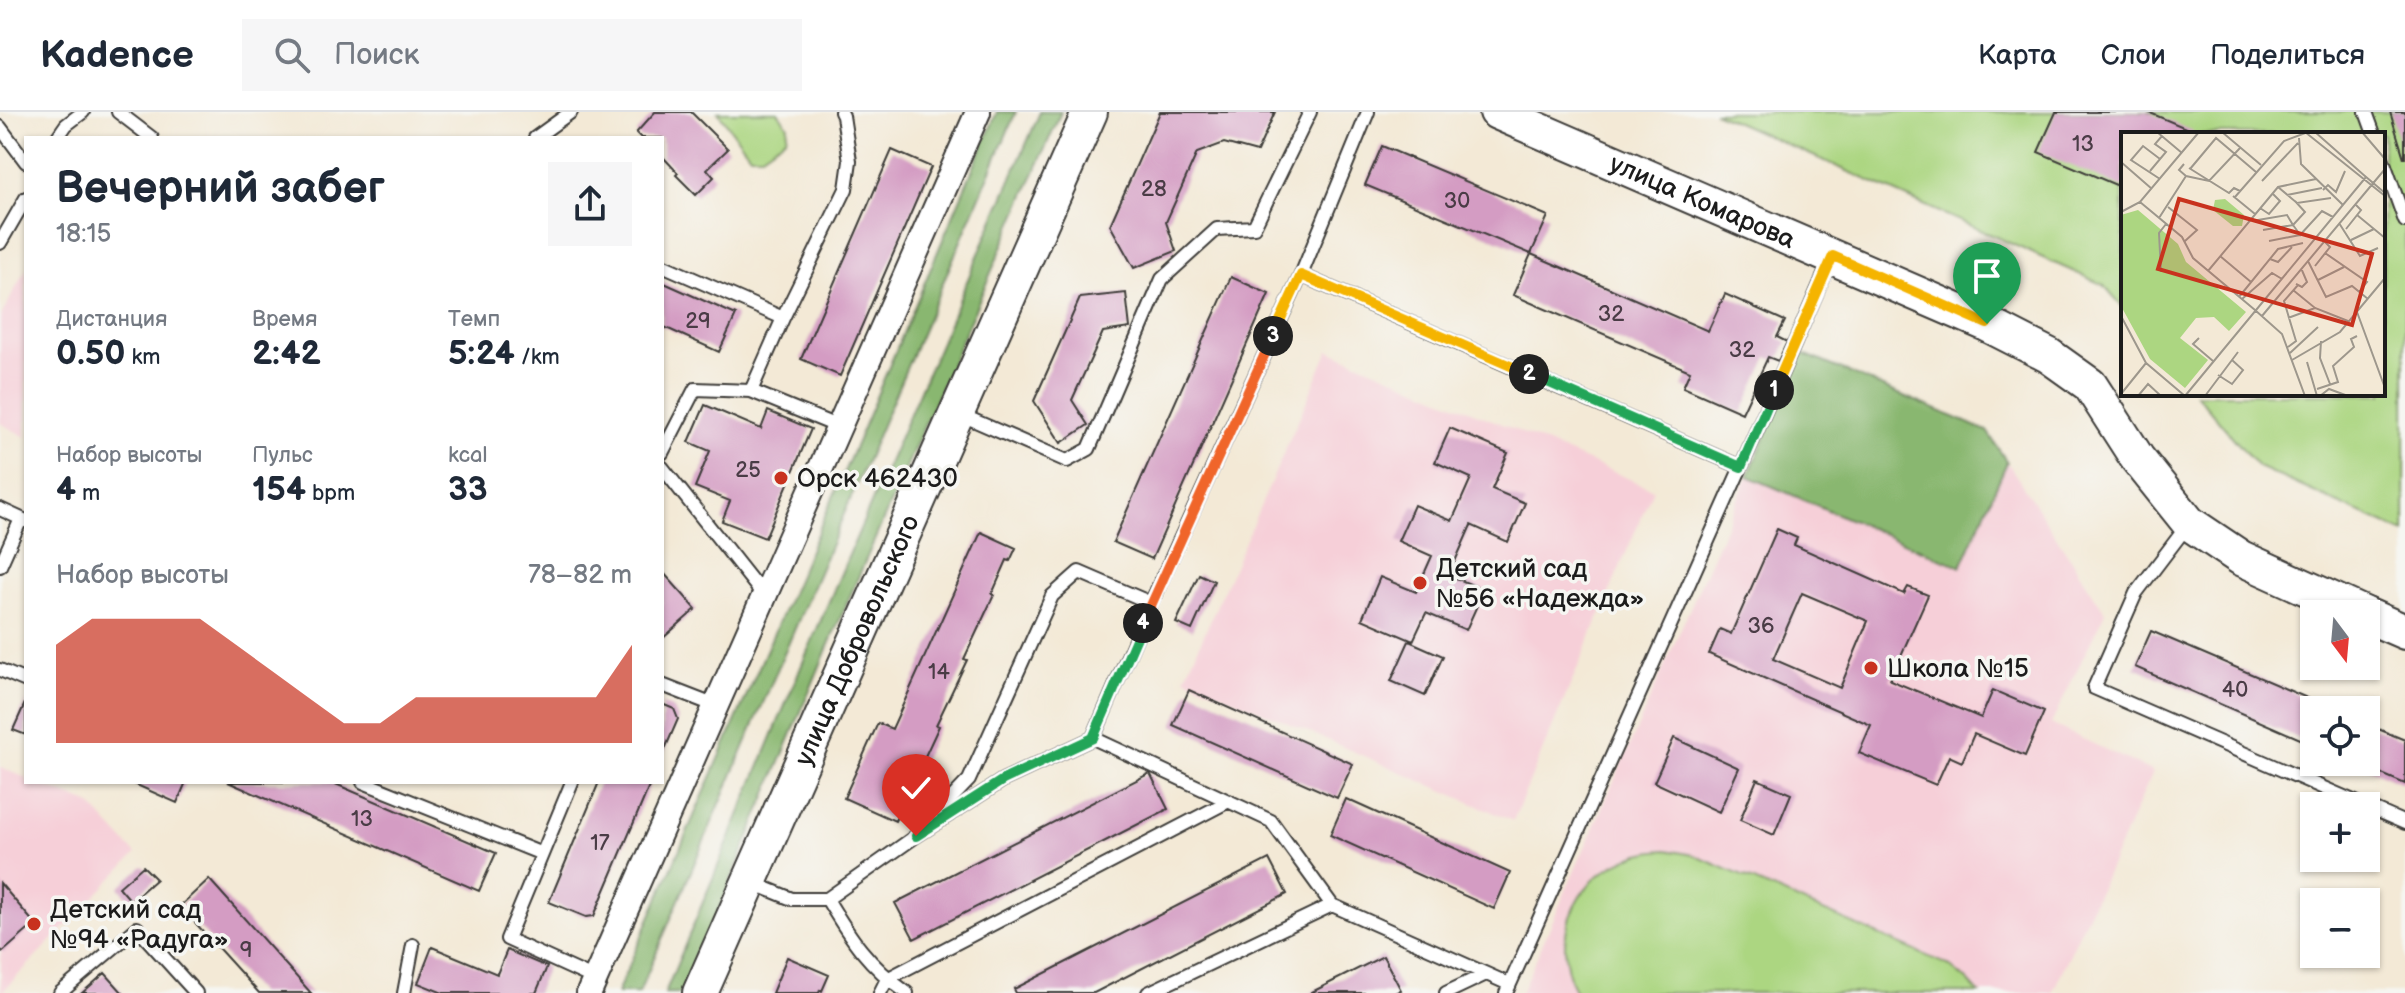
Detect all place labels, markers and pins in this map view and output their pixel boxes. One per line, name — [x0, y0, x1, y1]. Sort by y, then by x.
pin — [1953, 242, 2021, 324]
pin: 3 — [1253, 316, 1293, 356]
pin: 2 — [1509, 354, 1549, 394]
pin: 1 — [1754, 370, 1794, 410]
place label: Орск 462430 — [797, 464, 958, 495]
marker: Орск 462430 — [772, 469, 790, 487]
place label: Детский сад №56 «Надежда» — [1436, 554, 1644, 615]
marker: Детский сад №56 «Надежда» — [1411, 574, 1429, 592]
pin: 4 — [1123, 603, 1163, 643]
place label: Школа №15 — [1887, 654, 2029, 685]
marker: Школа №15 — [1862, 659, 1880, 677]
pin — [882, 754, 950, 836]
place label: Детский сад №94 «Радуга» — [50, 895, 228, 956]
marker: Детский сад №94 «Радуга» — [25, 915, 43, 933]

